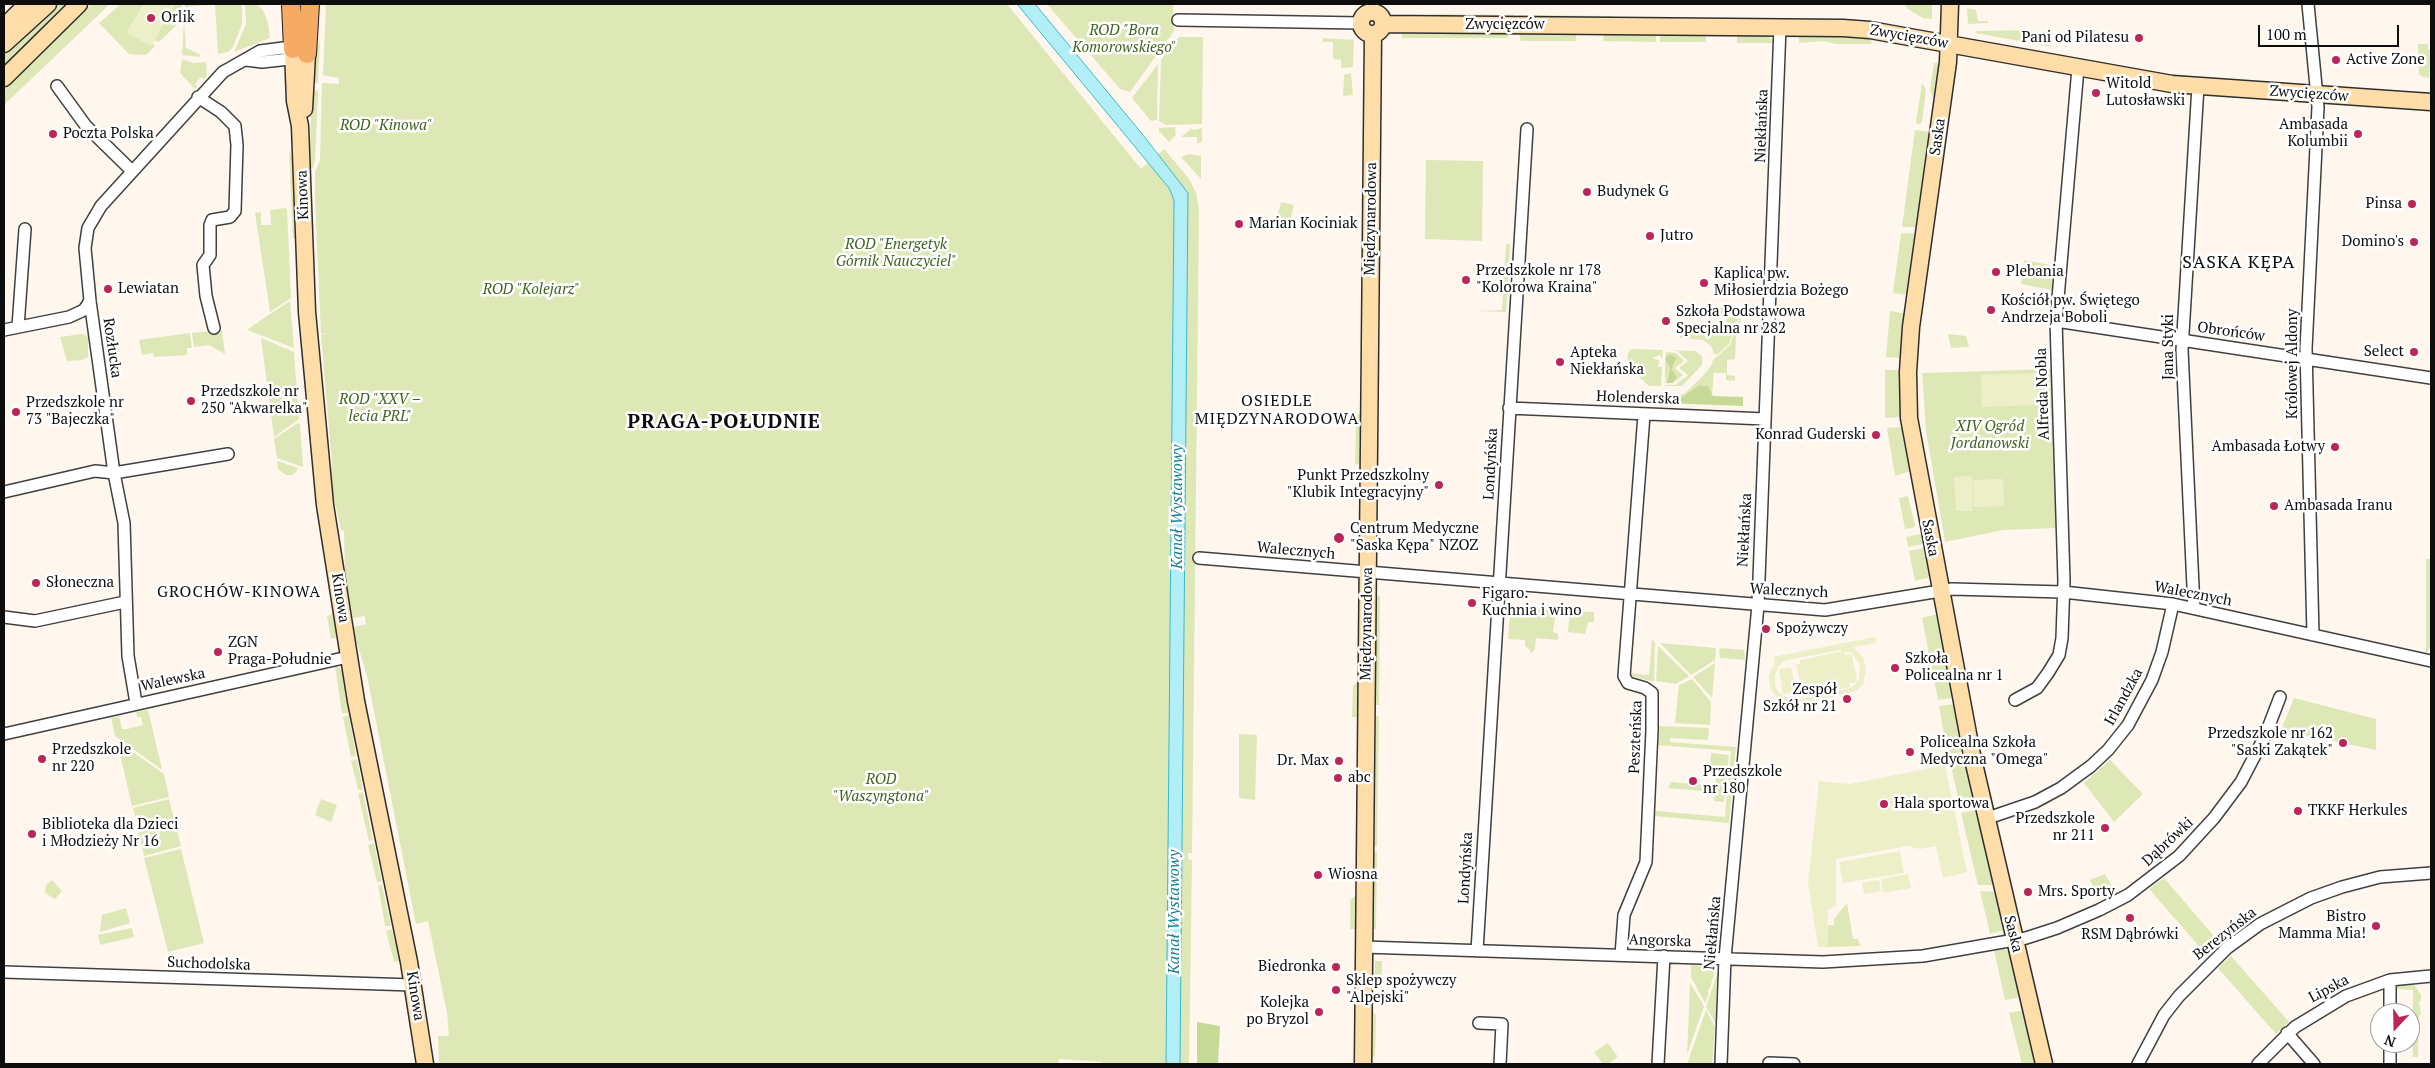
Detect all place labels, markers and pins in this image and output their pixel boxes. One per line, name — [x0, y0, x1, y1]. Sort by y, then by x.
place label: Orlik — [161, 9, 195, 27]
marker: Orlik — [145, 12, 157, 24]
place label: Pani od Pilatesu — [2021, 29, 2129, 47]
marker: Pani od Pilatesu — [2133, 32, 2145, 44]
place label: Active Zone — [2346, 51, 2425, 69]
marker: Active Zone — [2330, 54, 2342, 66]
place label: Witold Lutosławski — [2106, 75, 2185, 110]
marker: Witold Lutosławski — [2090, 87, 2102, 99]
place label: Ambasada Kolumbii — [2279, 116, 2348, 151]
place label: Poczta Polska — [63, 125, 154, 143]
marker: Poczta Polska — [47, 128, 59, 140]
marker: Ambasada Kolumbii — [2352, 128, 2364, 140]
place label: Budynek G — [1597, 183, 1669, 201]
marker: Budynek G — [1581, 186, 1593, 198]
place label: Pinsa — [2366, 195, 2402, 213]
marker: Pinsa — [2406, 198, 2418, 210]
place label: Marian Kociniak — [1249, 215, 1357, 233]
marker: Marian Kociniak — [1233, 218, 1245, 230]
place label: Jutro — [1660, 227, 1693, 245]
marker: Jutro — [1644, 230, 1656, 242]
place label: Domino's — [2342, 233, 2404, 251]
marker: Domino's — [2408, 236, 2420, 248]
place label: Przedszkole nr 178 "Kolorowa Kraina" — [1476, 262, 1601, 297]
place label: Plebania — [2006, 263, 2064, 281]
place label: Kaplica pw. Miłosierdzia Bożego — [1714, 265, 1849, 300]
marker: Plebania — [1990, 266, 2002, 278]
marker: Przedszkole nr 178 "Kolorowa Kraina" — [1460, 274, 1472, 286]
marker: Kaplica pw. Miłosierdzia Bożego — [1698, 277, 1710, 289]
place label: Lewiatan — [118, 280, 179, 298]
marker: Lewiatan — [102, 283, 114, 295]
place label: Kościół pw. Świętego Andrzeja Boboli — [2001, 292, 2140, 327]
place label: Szkoła Podstawowa Specjalna nr 282 — [1676, 303, 1805, 338]
marker: Kościół pw. Świętego Andrzeja Boboli — [1985, 304, 1997, 316]
marker: Szkoła Podstawowa Specjalna nr 282 — [1660, 315, 1672, 327]
place label: Select — [2364, 343, 2404, 361]
place label: Apteka Niekłańska — [1570, 344, 1644, 379]
marker: Select — [2408, 346, 2420, 358]
marker: Apteka Niekłańska — [1554, 356, 1566, 368]
place label: Przedszkole nr 250 "Akwarelka" — [201, 383, 308, 418]
place label: Przedszkole nr 73 "Bajeczka" — [26, 394, 124, 429]
marker: Przedszkole nr 250 "Akwarelka" — [185, 395, 197, 407]
marker: Przedszkole nr 73 "Bajeczka" — [10, 406, 22, 418]
place label: Konrad Guderski — [1755, 426, 1866, 444]
marker: Konrad Guderski — [1870, 429, 1882, 441]
place label: Ambasada Łotwy — [2212, 438, 2325, 456]
marker: Ambasada Łotwy — [2329, 441, 2341, 453]
place label: Punkt Przedszkolny "Klubik Integracyjny" — [1287, 467, 1429, 502]
marker: Punkt Przedszkolny "Klubik Integracyjny" — [1433, 479, 1445, 491]
place label: Ambasada Iranu — [2284, 497, 2393, 515]
marker: Ambasada Iranu — [2268, 500, 2280, 512]
place label: Centrum Medyczne "Saska Kępa" NZOZ — [1350, 520, 1479, 555]
marker: Centrum Medyczne "Saska Kępa" NZOZ — [1332, 531, 1346, 545]
place label: Słoneczna — [46, 574, 114, 592]
marker: Słoneczna — [30, 577, 42, 589]
place label: Figaro. Kuchnia i wino — [1482, 585, 1582, 620]
marker: Figaro. Kuchnia i wino — [1466, 597, 1478, 609]
place label: Spożywczy — [1776, 620, 1848, 638]
marker: Spożywczy — [1760, 623, 1772, 635]
place label: ZGN Praga-Południe — [228, 634, 332, 669]
marker: ZGN Praga-Południe — [212, 646, 224, 658]
place label: Szkoła Policealna nr 1 — [1905, 650, 2004, 685]
marker: Szkoła Policealna nr 1 — [1889, 662, 1901, 674]
place label: Zespół Szkół nr 21 — [1763, 681, 1837, 716]
marker: Zespół Szkół nr 21 — [1841, 693, 1853, 705]
place label: Przedszkole nr 162 "Saski Zakątek" — [2208, 725, 2333, 760]
place label: Policealna Szkoła Medyczna "Omega" — [1920, 734, 2048, 769]
marker: Przedszkole nr 162 "Saski Zakątek" — [2337, 737, 2349, 749]
place label: Przedszkole nr 220 — [52, 741, 131, 776]
marker: Policealna Szkoła Medyczna "Omega" — [1904, 746, 1916, 758]
place label: Dr. Max — [1277, 752, 1329, 770]
marker: Przedszkole nr 220 — [36, 753, 48, 765]
marker: Dr. Max — [1333, 755, 1345, 767]
place label: Przedszkole nr 180 — [1703, 763, 1782, 798]
place label: abc — [1348, 769, 1371, 787]
marker: abc — [1332, 772, 1344, 784]
marker: Przedszkole nr 180 — [1687, 775, 1699, 787]
place label: Hala sportowa — [1894, 795, 1989, 813]
marker: Hala sportowa — [1878, 798, 1890, 810]
place label: TKKF Herkules — [2308, 802, 2408, 820]
marker: TKKF Herkules — [2292, 805, 2304, 817]
place label: Przedszkole nr 211 — [2016, 810, 2095, 845]
place label: Biblioteka dla Dzieci i Młodzieży Nr 16 — [42, 816, 178, 851]
marker: Przedszkole nr 211 — [2099, 822, 2111, 834]
marker: Biblioteka dla Dzieci i Młodzieży Nr 16 — [26, 828, 38, 840]
place label: Wiosna — [1328, 866, 1378, 884]
marker: Wiosna — [1312, 869, 1324, 881]
place label: Mrs. Sporty — [2038, 883, 2115, 901]
marker: Mrs. Sporty — [2022, 886, 2034, 898]
place label: Bistro Mamma Mia! — [2278, 908, 2366, 943]
marker: RSM Dąbrówki — [2124, 912, 2136, 924]
marker: Bistro Mamma Mia! — [2370, 920, 2382, 932]
place label: RSM Dąbrówki — [2081, 926, 2179, 944]
place label: Biedronka — [1258, 958, 1326, 976]
marker: Biedronka — [1330, 961, 1342, 973]
place label: Sklep spożywczy "Alpejski" — [1346, 972, 1456, 1007]
marker: Sklep spożywczy "Alpejski" — [1330, 984, 1342, 996]
place label: Kolejka po Bryzol — [1246, 994, 1309, 1029]
marker: Kolejka po Bryzol — [1313, 1006, 1325, 1018]

